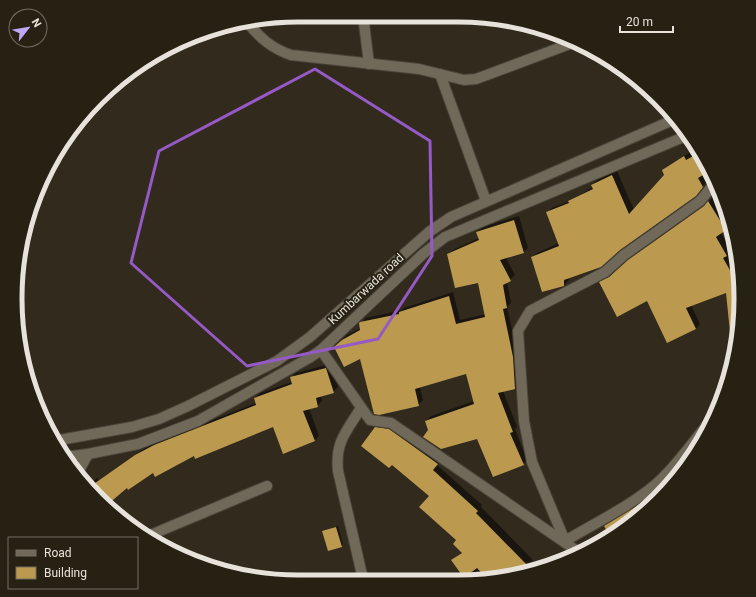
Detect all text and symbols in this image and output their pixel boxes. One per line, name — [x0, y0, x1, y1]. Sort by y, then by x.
north arrow — [8, 8, 48, 48]
scale bar — [620, 8, 673, 34]
text: 20 m — [626, 15, 653, 29]
text: N — [29, 16, 44, 30]
street label: Kumbarwada road — [325, 251, 407, 327]
legend — [8, 537, 138, 589]
text: Road — [44, 546, 72, 560]
text: Building — [44, 566, 87, 580]

